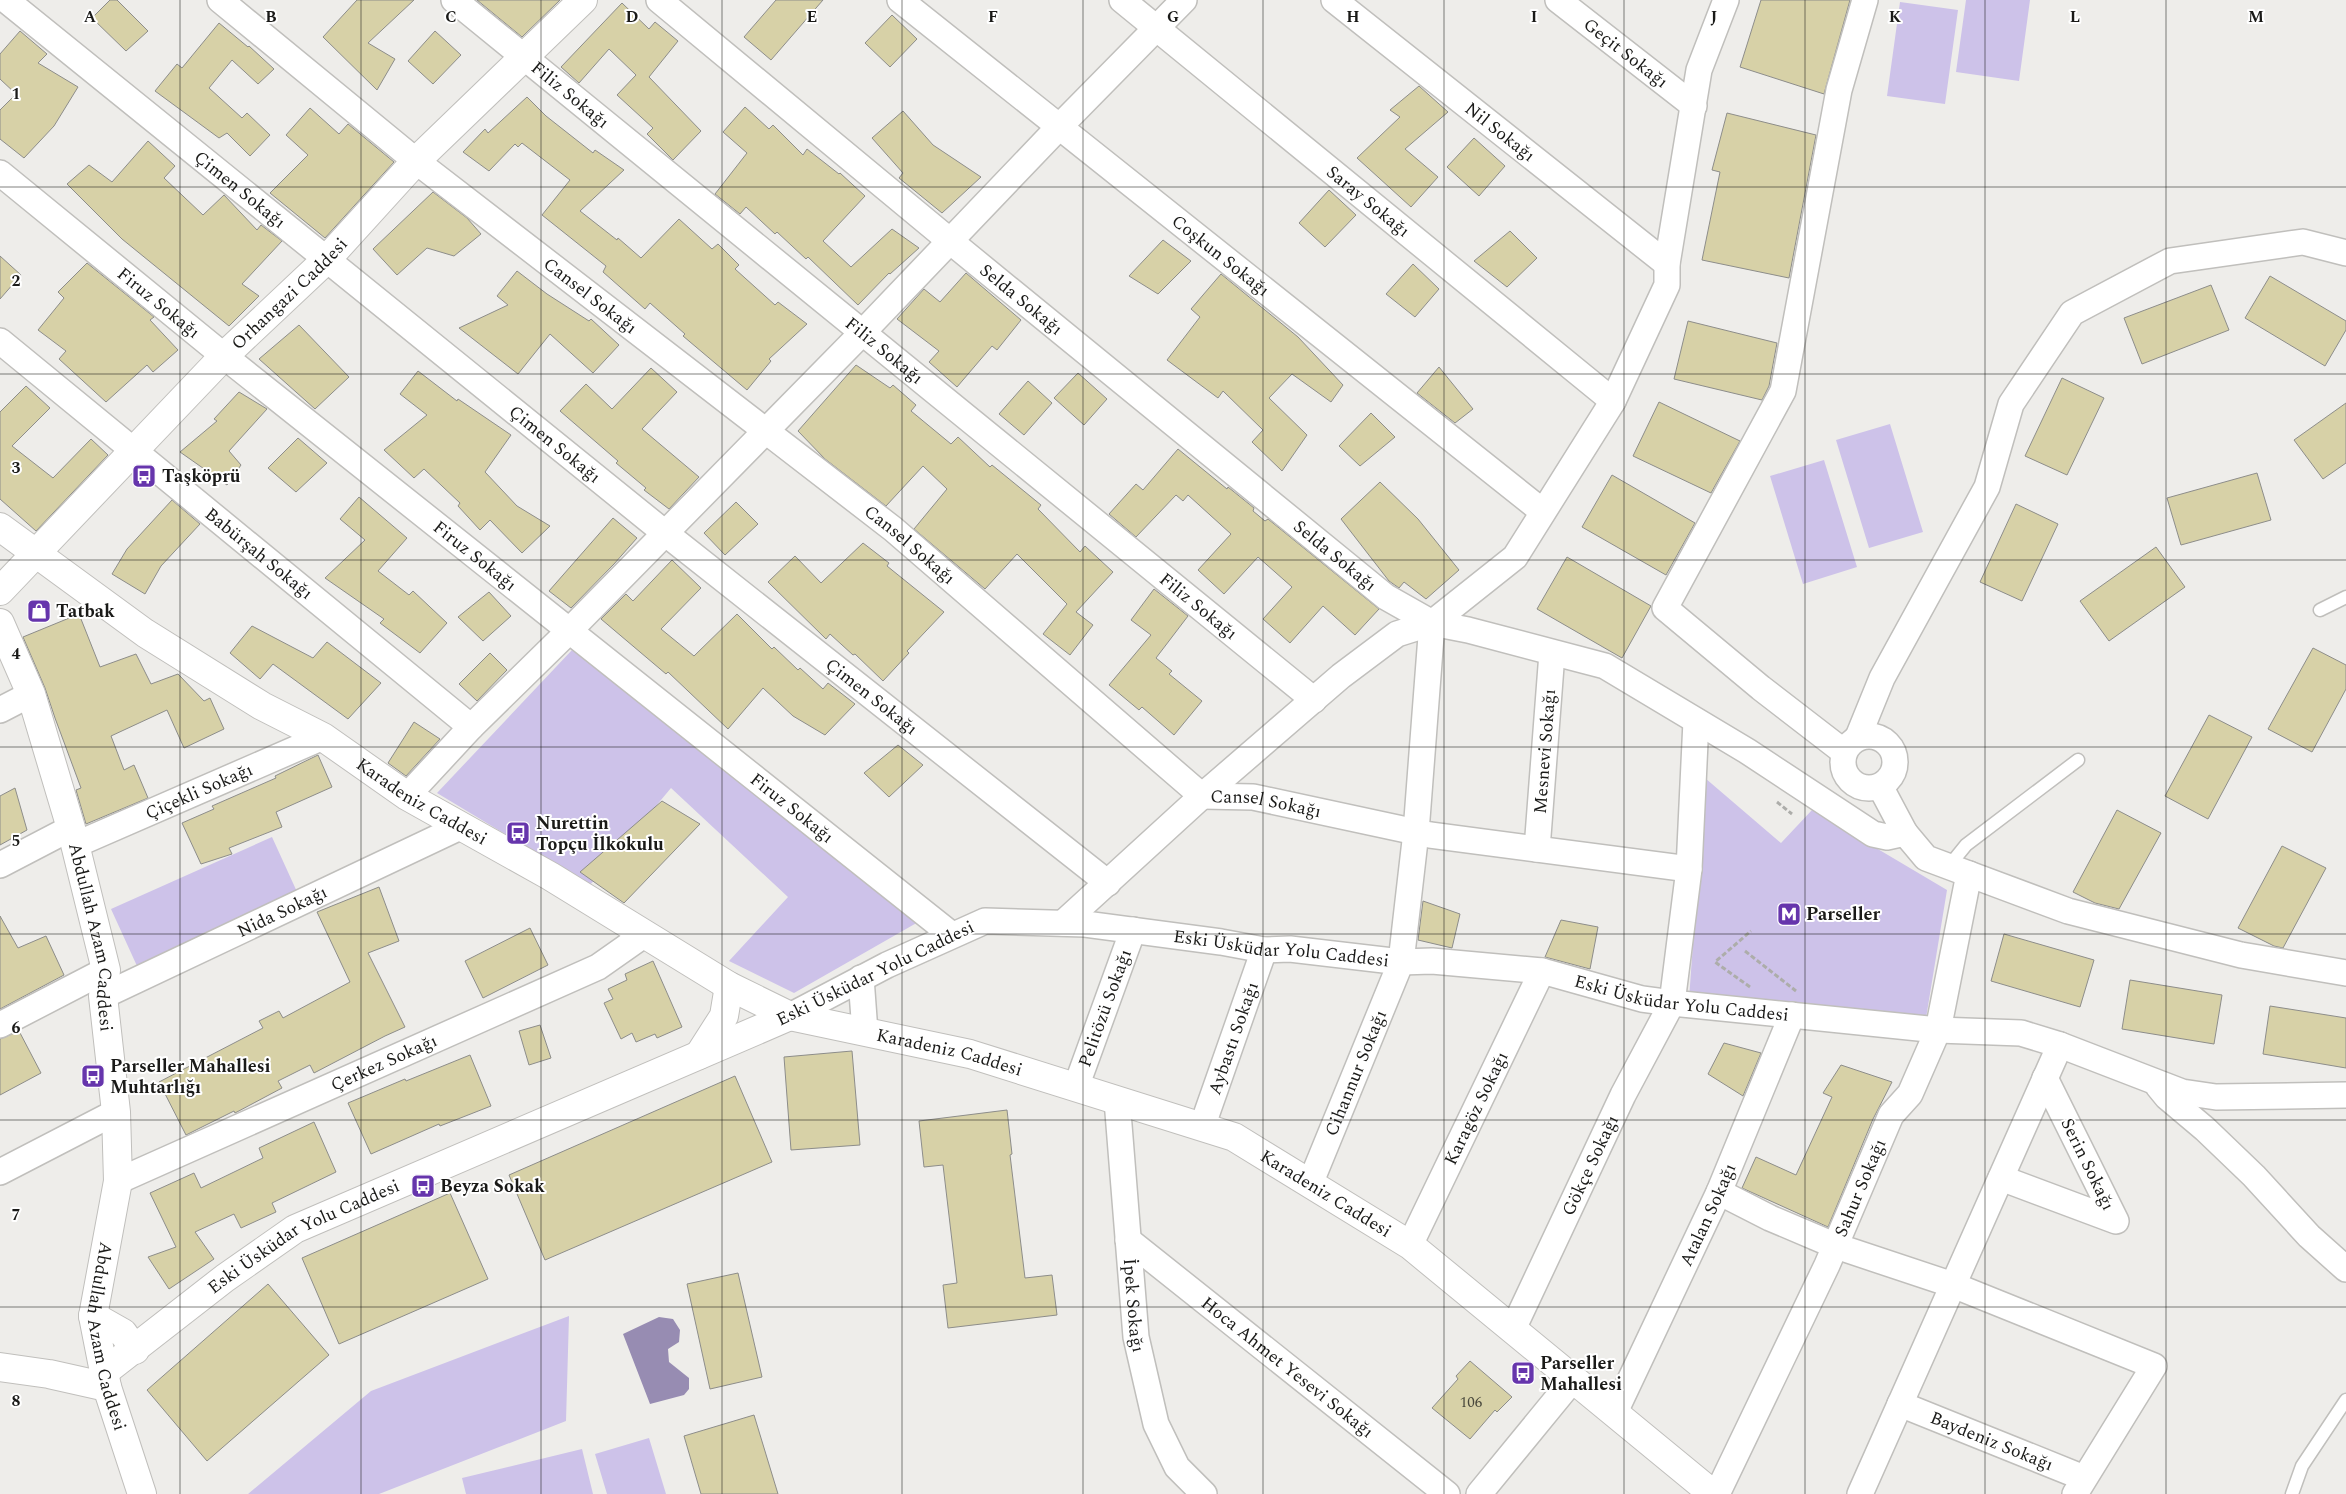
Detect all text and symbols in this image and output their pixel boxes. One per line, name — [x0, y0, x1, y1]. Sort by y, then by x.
text: A — [84, 5, 97, 29]
text: B — [265, 5, 277, 29]
text: C — [445, 5, 457, 29]
text: D — [626, 5, 639, 29]
text: E — [807, 5, 817, 29]
text: F — [988, 5, 998, 29]
text: G — [1167, 5, 1179, 29]
text: H — [1346, 5, 1360, 29]
text: I — [1531, 5, 1537, 29]
text: J — [1711, 5, 1718, 29]
text: K — [1889, 5, 1902, 29]
text: L — [2070, 5, 2080, 29]
text: M — [2248, 5, 2264, 29]
street label: Geçit Sokağı — [1577, 11, 1674, 95]
street label: Filiz Sokağı — [525, 55, 615, 135]
text: 1 — [12, 82, 20, 106]
street label: Nil Sokağı — [1459, 96, 1541, 169]
street label: Çimen Sokağı — [188, 144, 292, 235]
street label: Saray Sokağı — [1320, 159, 1416, 244]
street label: Coşkun Sokağı — [1165, 208, 1276, 303]
street label: Orhangazi Caddesi — [225, 232, 354, 357]
street label: Cansel Sokağı — [537, 251, 643, 341]
street label: Selda Sokağı — [973, 257, 1069, 342]
street label: Firuz Sokağı — [111, 261, 206, 345]
text: 2 — [12, 269, 21, 293]
street label: Filiz Sokağı — [839, 311, 929, 391]
street label: Çimen Sokağı — [503, 399, 606, 490]
text: 3 — [12, 456, 21, 480]
bus stop icon: Taşköprü — [131, 463, 157, 489]
place label: Taşköprü — [162, 463, 241, 490]
street label: Cansel Sokağı — [858, 498, 961, 591]
street label: Babürşah Sokağı — [199, 501, 319, 606]
street label: Selda Sokağı — [1287, 513, 1382, 598]
street label: Firuz Sokağı — [427, 514, 522, 598]
street label: Filiz Sokağı — [1153, 566, 1243, 647]
shop icon: Tatbak — [26, 598, 52, 624]
place label: Tatbak — [56, 598, 115, 625]
text: 4 — [12, 642, 21, 666]
street label: Çimen Sokağı — [819, 652, 924, 742]
street label: Mesnevi Sokağı — [1527, 688, 1563, 815]
street label: Karadeniz Caddesi — [350, 751, 492, 852]
street label: Çiçekli Sokağı — [141, 756, 257, 827]
street label: Firuz Sokağı — [744, 766, 839, 850]
street label: Cansel Sokağı — [1210, 783, 1324, 825]
place label: Nurettin Topçu İlkokulu — [536, 810, 664, 858]
bus stop icon: Nurettin Topçu İlkokulu — [505, 820, 531, 846]
text: 5 — [12, 829, 20, 853]
street label: Abdullah Azam Caddesi — [61, 840, 120, 1033]
street label: Nida Sokağı — [233, 879, 332, 945]
metro station icon: Parseller — [1776, 901, 1802, 927]
place label: Parseller — [1806, 901, 1880, 928]
street label: Eski Üsküdar Yolu Caddesi — [772, 914, 979, 1033]
street label: Eski Üsküdar Yolu Caddesi — [1172, 923, 1390, 974]
street label: Pelitözü Sokağı — [1071, 946, 1139, 1071]
street label: Eski Üsküdar Yolu Caddesi — [1571, 968, 1790, 1029]
street label: Aybastı Sokağı — [1201, 978, 1266, 1099]
street label: Cihannur Sokağı — [1318, 1006, 1394, 1140]
text: 6 — [12, 1016, 21, 1040]
street label: Karadeniz Caddesi — [874, 1022, 1026, 1084]
street label: Çerkez Sokağı — [326, 1027, 442, 1099]
street label: Karagöz Sokağı — [1437, 1047, 1515, 1170]
place label: Parseller Mahallesi Muhtarlığı — [110, 1053, 271, 1101]
bus stop icon: Parseller Mahallesi Muhtarlığı — [80, 1063, 106, 1089]
street label: Gökçe Sokağı — [1555, 1110, 1626, 1220]
street label: Serin Sokağı — [2054, 1113, 2122, 1215]
street label: Sahur Sokağı — [1827, 1135, 1893, 1241]
street label: Karadeniz Caddesi — [1255, 1143, 1396, 1244]
street label: Atalan Sokağı — [1673, 1159, 1743, 1271]
street label: Eski Üsküdar Yolu Caddesi — [202, 1173, 404, 1301]
bus stop icon: Beyza Sokak — [410, 1173, 436, 1199]
place label: Beyza Sokak — [440, 1173, 545, 1200]
text: 7 — [12, 1203, 21, 1227]
street label: Abdullah Azam Caddesi — [79, 1240, 133, 1434]
street label: İpek Sokağı — [1116, 1257, 1152, 1355]
street label: Hoca Ahmet Yesevi Sokağı — [1195, 1290, 1380, 1445]
place label: Parseller Mahallesi — [1540, 1350, 1622, 1398]
bus stop icon: Parseller Mahallesi — [1510, 1360, 1536, 1386]
text: 8 — [12, 1389, 21, 1413]
house number: 106 — [1460, 1391, 1483, 1414]
street label: Baydeniz Sokağı — [1926, 1404, 2057, 1478]

